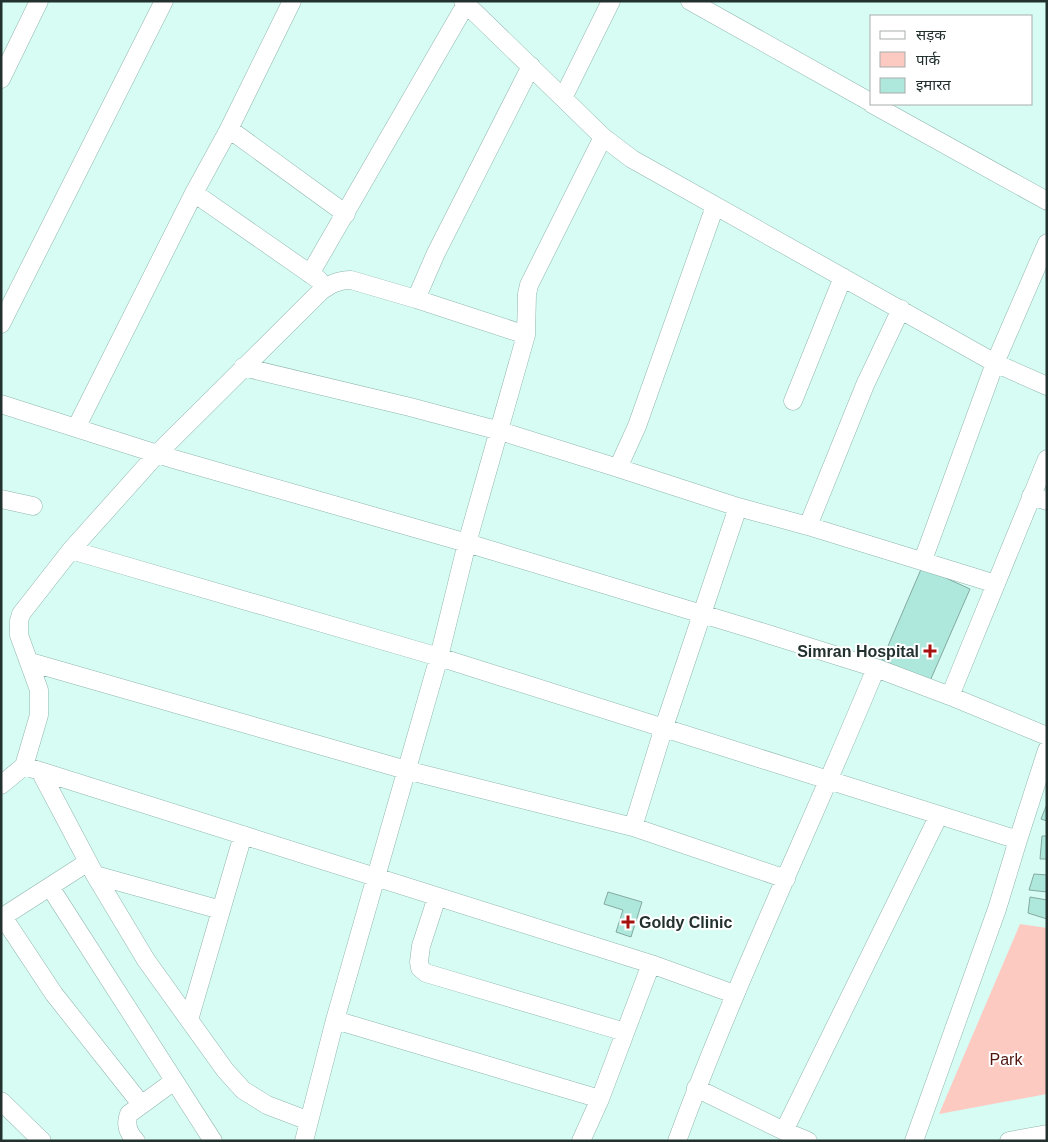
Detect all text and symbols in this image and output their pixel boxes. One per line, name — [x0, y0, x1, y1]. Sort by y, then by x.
legend — [870, 15, 1033, 105]
text: सड़क — [916, 26, 946, 43]
text: पार्क — [916, 51, 940, 68]
text: इमारत — [916, 76, 951, 93]
place label: Simran Hospital — [797, 643, 919, 660]
marker: Simran Hospital — [923, 644, 937, 658]
place label: Goldy Clinic — [639, 914, 732, 931]
marker: Goldy Clinic — [621, 915, 635, 929]
park label: Park — [990, 1051, 1023, 1068]

